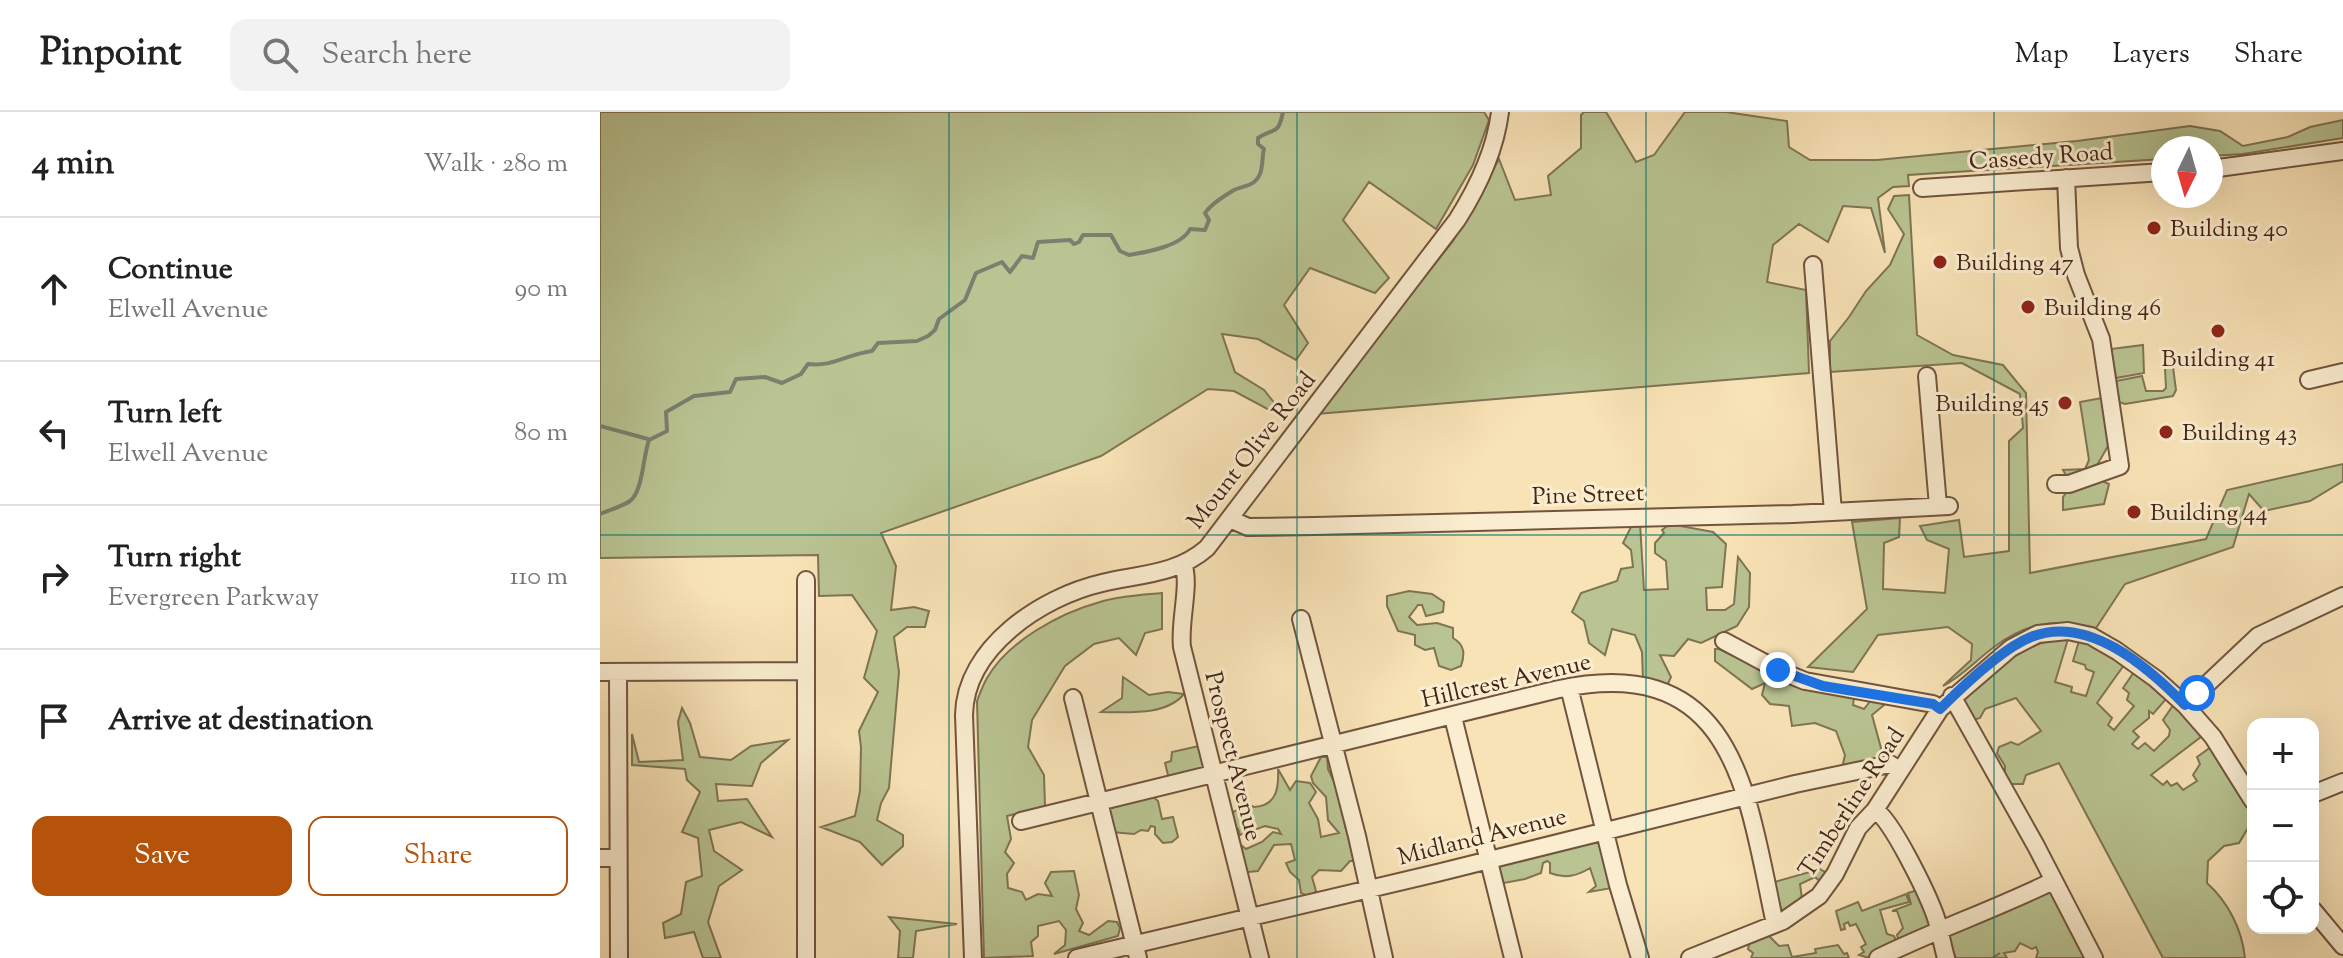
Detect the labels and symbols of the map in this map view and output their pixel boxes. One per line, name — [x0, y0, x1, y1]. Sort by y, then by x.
street label: Cassedy Road — [1968, 136, 2115, 180]
north arrow — [2151, 136, 2223, 208]
place label: Building 40 — [2170, 213, 2288, 247]
marker: Building 40 — [2145, 219, 2163, 237]
place label: Building 47 — [1956, 247, 2073, 281]
marker: Building 47 — [1931, 253, 1949, 271]
place label: Building 46 — [2044, 292, 2161, 326]
marker: Building 46 — [2019, 298, 2037, 316]
marker: Building 41 — [2209, 322, 2227, 340]
place label: Building 41 — [2161, 343, 2275, 377]
street label: Mount Olive Road — [1180, 365, 1325, 537]
place label: Building 45 — [1935, 388, 2049, 422]
marker: Building 45 — [2056, 394, 2074, 412]
place label: Building 43 — [2182, 417, 2297, 451]
marker: Building 43 — [2157, 423, 2175, 441]
street label: Pine Street — [1531, 477, 1645, 515]
place label: Building 44 — [2150, 497, 2268, 531]
marker: Building 44 — [2125, 503, 2143, 521]
street label: Hillcrest Avenue — [1418, 646, 1595, 718]
route end — [1760, 652, 1796, 688]
street label: Prospect Avenue — [1195, 668, 1270, 845]
route start — [2179, 675, 2215, 711]
street label: Timberline Road — [1791, 721, 1914, 885]
street label: Midland Avenue — [1395, 801, 1570, 875]

